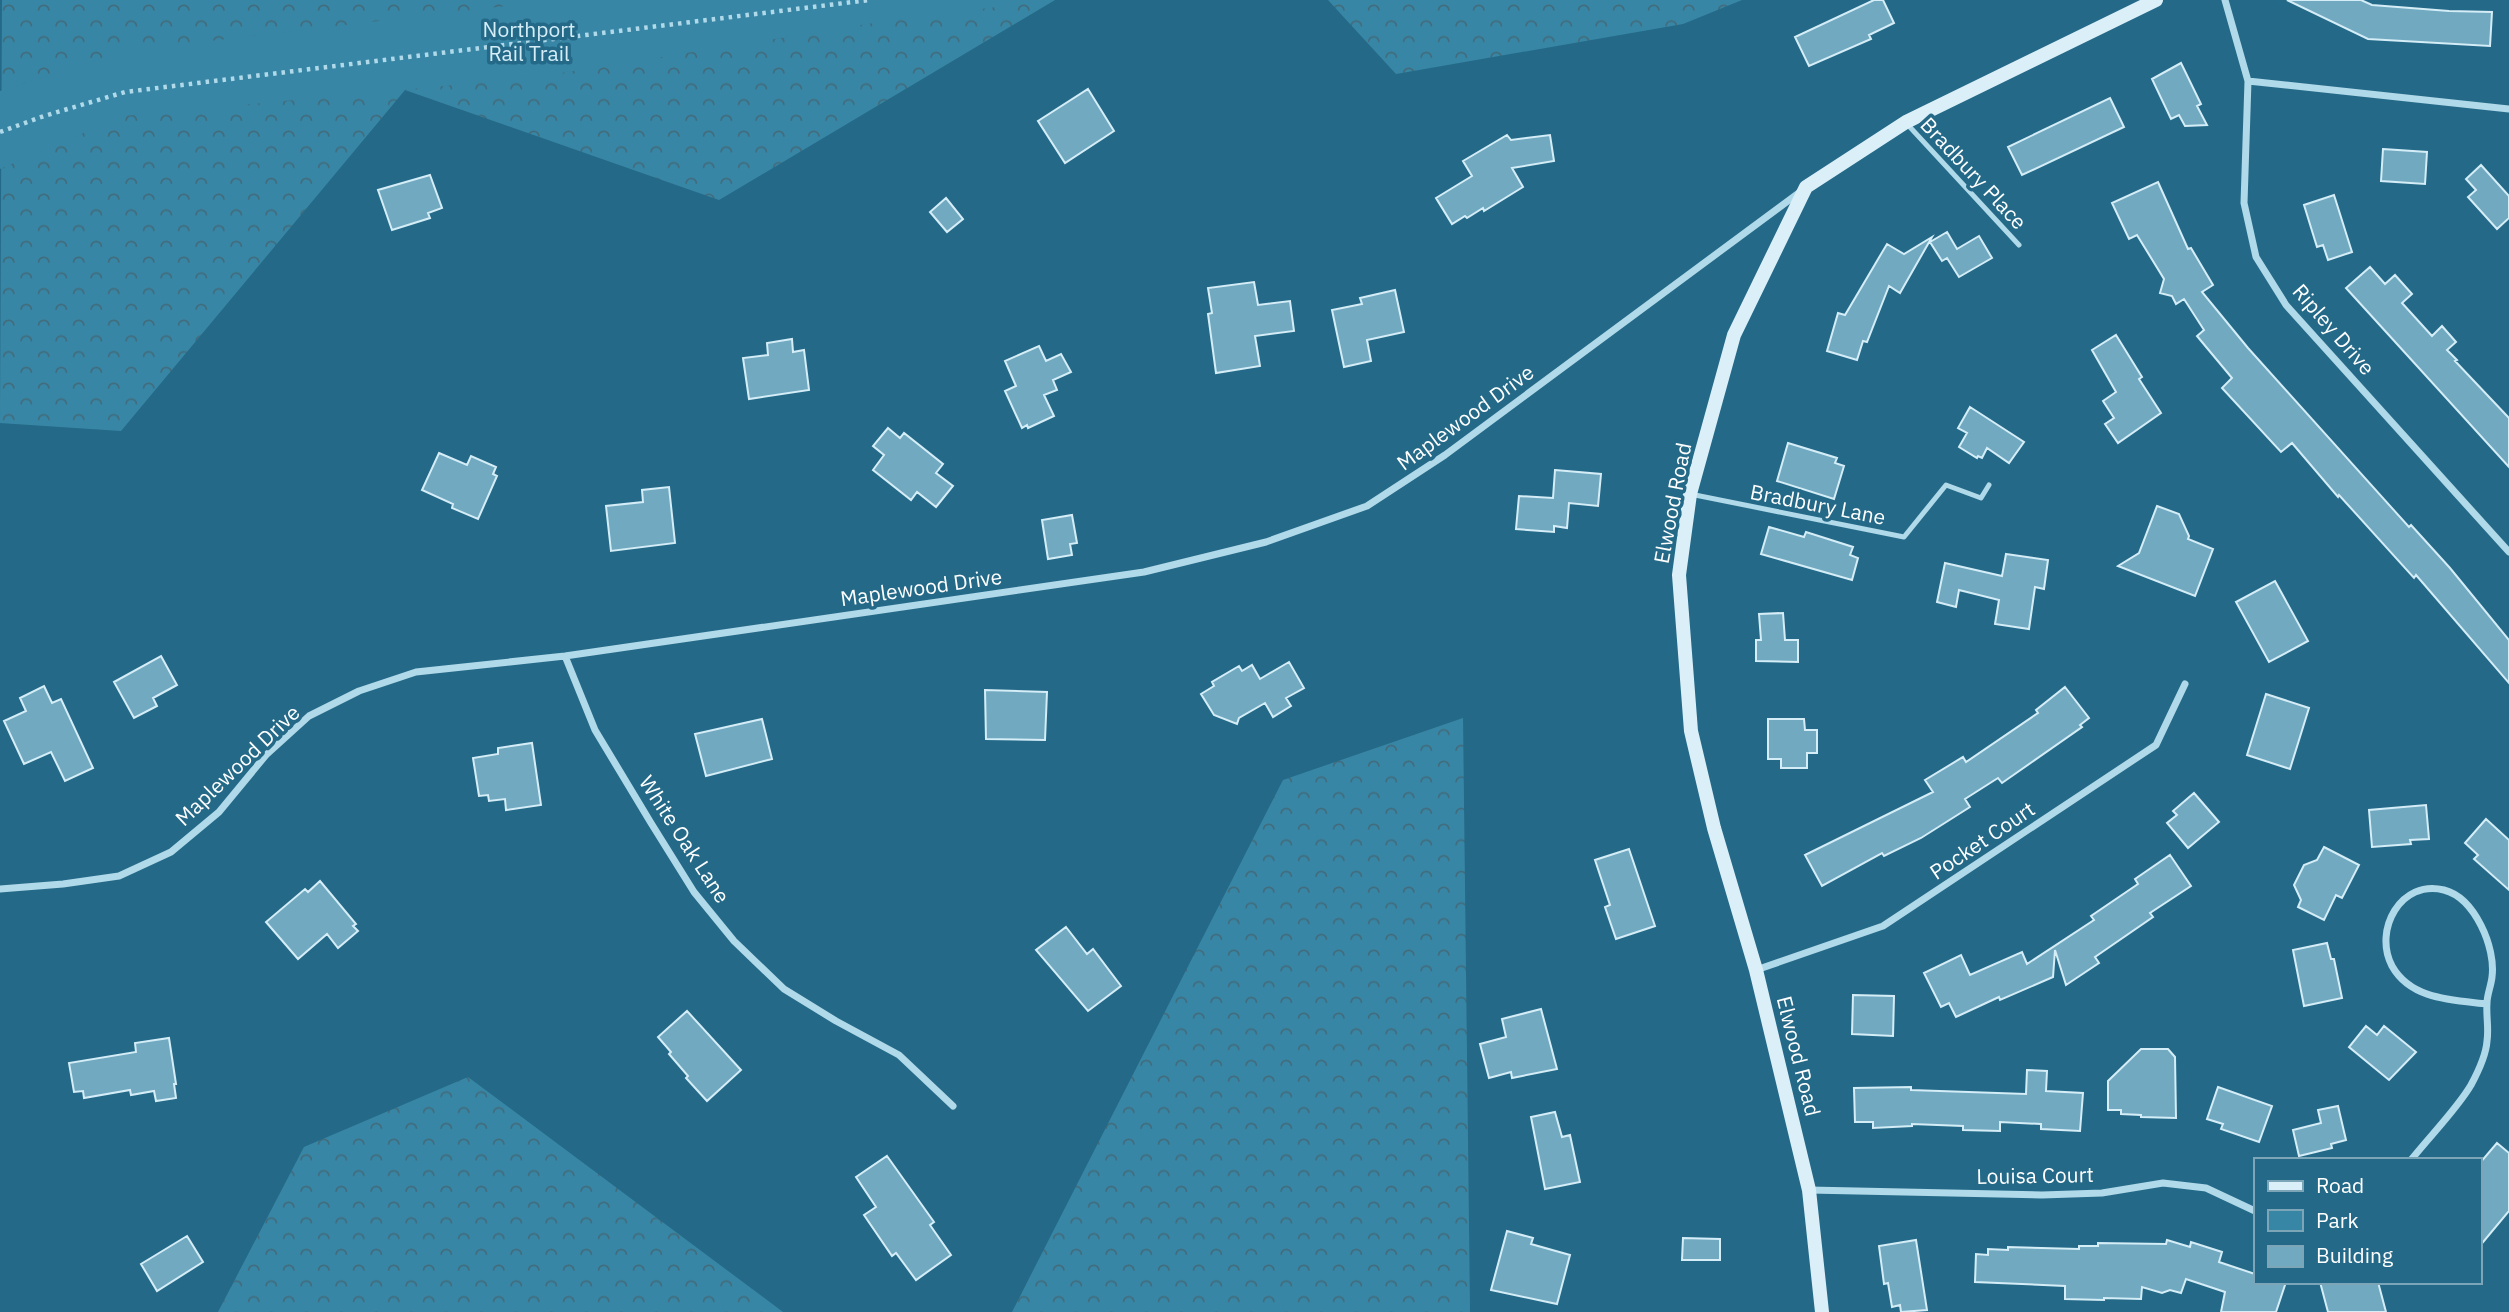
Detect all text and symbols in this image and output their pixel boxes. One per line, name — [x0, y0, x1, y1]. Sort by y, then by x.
park label: Northport Rail Trail — [483, 15, 575, 67]
street label: Bradbury Place — [1915, 111, 2033, 235]
street label: Ripley Drive — [2287, 277, 2381, 381]
street label: Maplewood Drive — [1391, 358, 1539, 476]
street label: Elwood Road — [1647, 440, 1697, 566]
street label: Bradbury Lane — [1748, 477, 1888, 531]
street label: Maplewood Drive — [838, 562, 1004, 612]
street label: Maplewood Drive — [169, 698, 305, 832]
street label: White Oak Lane — [633, 770, 737, 908]
street label: Pocket Court — [1924, 795, 2040, 885]
street label: Elwood Road — [1771, 993, 1827, 1119]
legend — [2254, 1158, 2481, 1284]
street label: Louisa Court — [1976, 1160, 2094, 1190]
text: Road — [2316, 1171, 2364, 1199]
text: Park — [2316, 1206, 2359, 1234]
text: Building — [2316, 1241, 2393, 1269]

